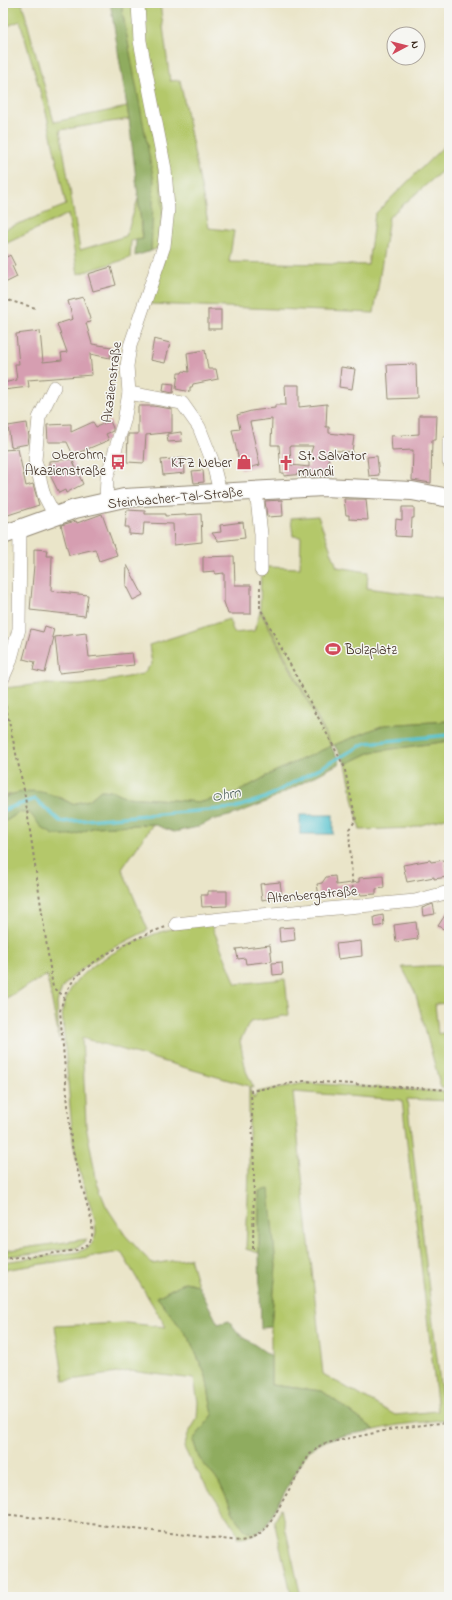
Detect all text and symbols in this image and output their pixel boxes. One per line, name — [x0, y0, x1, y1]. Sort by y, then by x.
north arrow — [386, 26, 426, 66]
text: N — [407, 40, 423, 50]
street label: Akazienstraße — [97, 340, 128, 424]
place label: Oberohrn, Akazienstraße — [25, 445, 107, 482]
place label: St. Salvator mundi — [298, 446, 367, 483]
bus stop icon: Oberohrn, Akazienstraße — [109, 453, 127, 471]
place label: KFZ Neber — [171, 453, 233, 474]
shop icon: KFZ Neber — [235, 453, 253, 471]
church icon: St. Salvator mundi — [277, 454, 295, 472]
street label: Steinbacher-Tal-Straße — [107, 482, 244, 515]
sports icon: Bolzplatz — [324, 640, 342, 658]
place label: Bolzplatz — [344, 640, 397, 661]
water label: Ohrn — [210, 782, 243, 808]
street label: Altenbergstraße — [266, 881, 359, 911]

